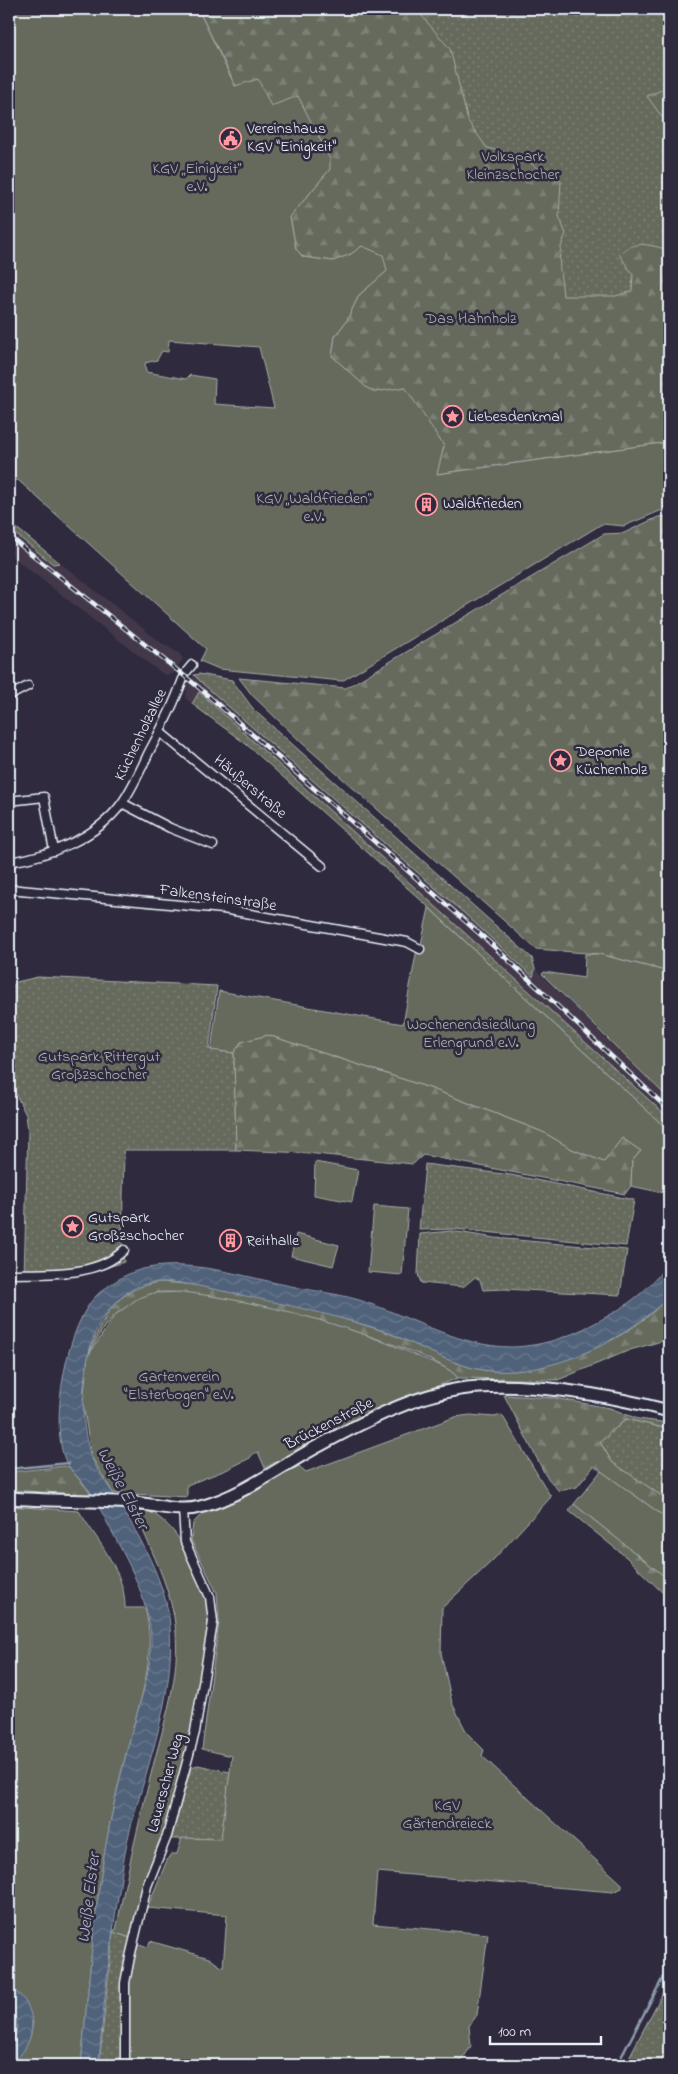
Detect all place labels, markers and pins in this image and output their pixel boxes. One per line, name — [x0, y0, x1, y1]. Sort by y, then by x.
place label: Vereinshaus KGV "Einigkeit" — [246, 117, 336, 159]
public building icon: Vereinshaus KGV "Einigkeit" — [219, 126, 243, 150]
place icon: Liebesdenkmal — [440, 405, 464, 429]
place label: Liebesdenkmal — [468, 405, 563, 429]
building icon: Waldfrieden — [415, 492, 439, 516]
place label: Waldfrieden — [443, 492, 522, 516]
place label: Deponie Küchenholz — [575, 740, 648, 782]
place icon: Deponie Küchenholz — [548, 749, 572, 773]
place label: Gutspark Großzschocher — [88, 1206, 184, 1248]
place icon: Gutspark Großzschocher — [60, 1215, 84, 1239]
building icon: Reithalle — [218, 1229, 242, 1253]
place label: Reithalle — [246, 1229, 300, 1253]

